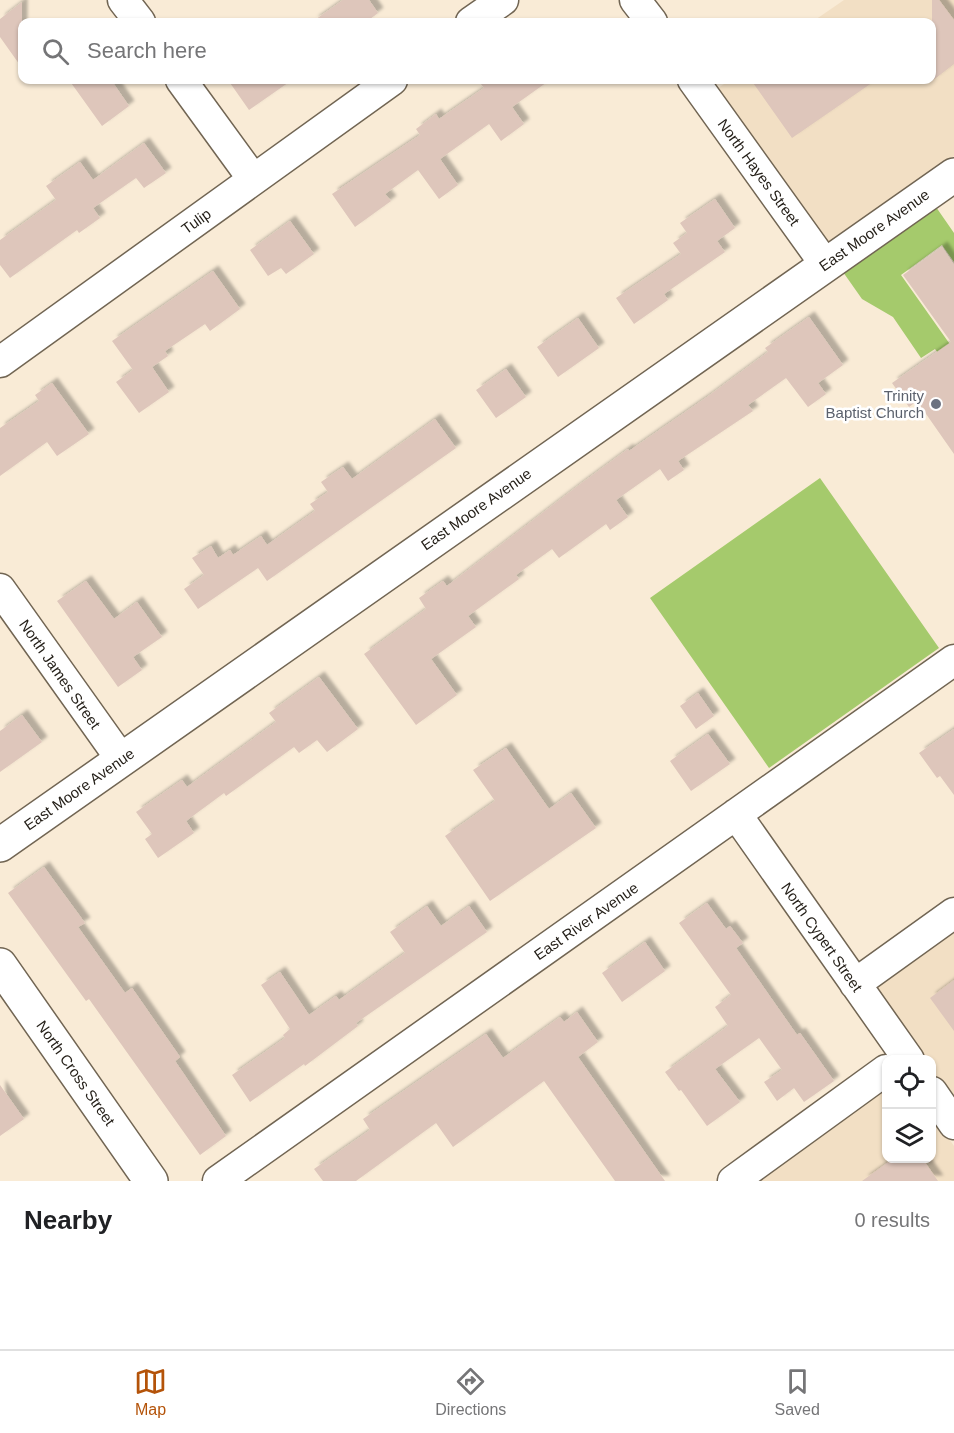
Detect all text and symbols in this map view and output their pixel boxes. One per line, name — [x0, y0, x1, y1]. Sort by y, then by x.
search box — [18, 18, 936, 84]
icon: search — [39, 35, 72, 68]
text: Search here — [87, 38, 207, 63]
street label: North Hayes Street — [715, 115, 804, 229]
street label: East Moore Avenue — [816, 186, 932, 274]
street label: Tulip — [178, 205, 214, 237]
place label: Trinity Baptist Church — [826, 387, 924, 421]
marker: Trinity Baptist Church — [929, 397, 943, 411]
street label: East Moore Avenue — [418, 465, 534, 553]
street label: North James Street — [16, 616, 104, 732]
street label: East Moore Avenue — [21, 745, 137, 833]
street label: East River Avenue — [531, 879, 641, 963]
street label: North Cypert Street — [778, 879, 866, 995]
street label: North Cross Street — [33, 1017, 119, 1129]
map controls — [882, 1055, 936, 1163]
button: locate — [882, 1055, 936, 1109]
button: layers — [882, 1109, 936, 1163]
text: Nearby — [24, 1205, 112, 1235]
text: 0 results — [854, 1209, 930, 1231]
tab: Map — [134, 1365, 167, 1419]
tab: Directions — [435, 1365, 506, 1419]
tab: Saved — [775, 1365, 820, 1419]

